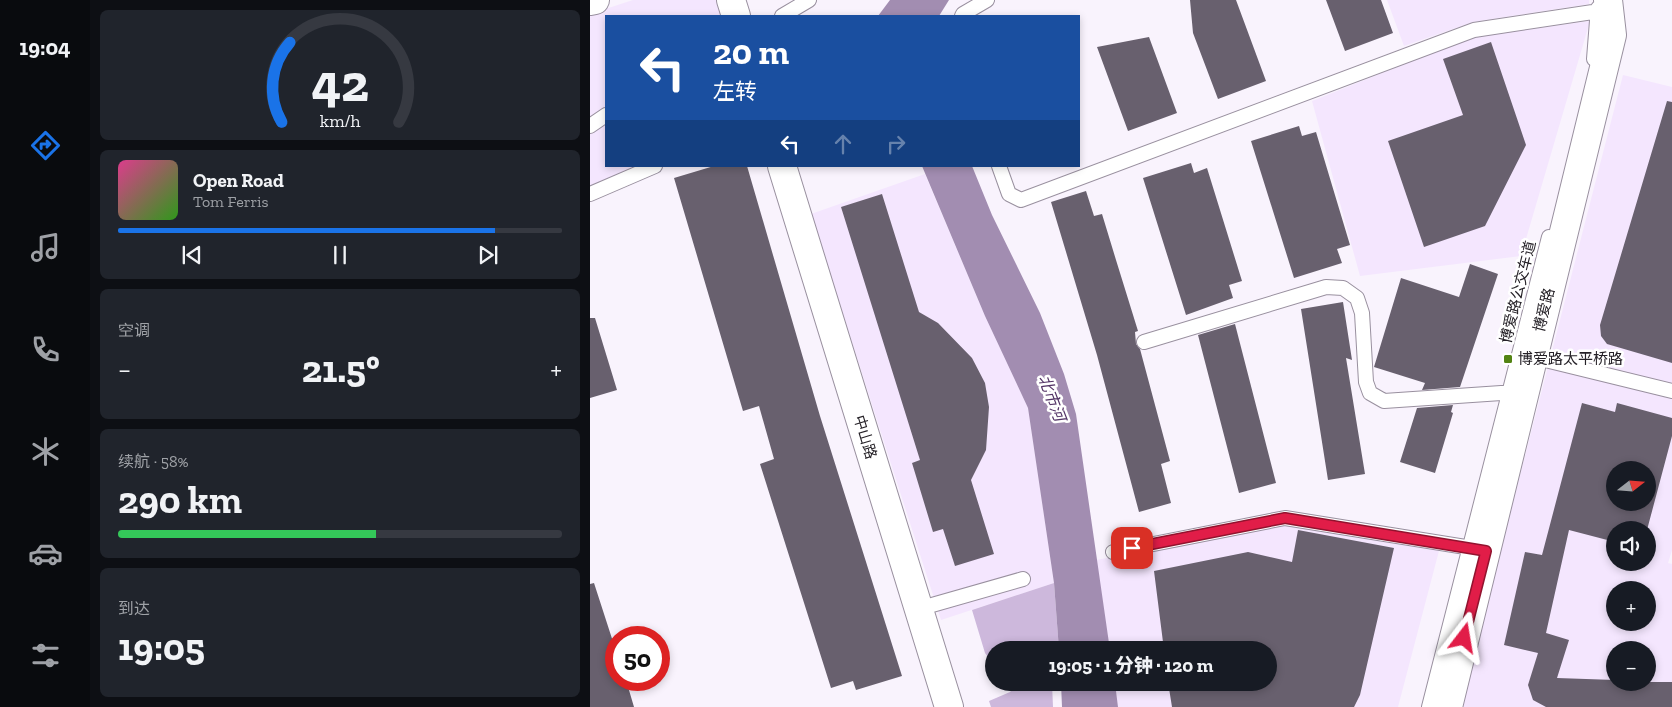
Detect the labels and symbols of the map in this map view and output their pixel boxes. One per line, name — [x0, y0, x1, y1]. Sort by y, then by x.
street label: 博爱路公交车道 — [1497, 239, 1539, 345]
street label: 博爱路 — [1530, 286, 1558, 334]
place label: 博爱路太平桥路 — [1518, 350, 1623, 368]
marker: 博爱路太平桥路 — [1502, 353, 1514, 365]
water label: 北市河 — [1035, 372, 1071, 427]
street label: 中山路 — [850, 413, 880, 461]
north arrow — [1606, 461, 1656, 511]
pin — [1111, 527, 1153, 569]
position arrow — [1437, 611, 1489, 663]
speed limit sign: 50 — [605, 626, 670, 691]

